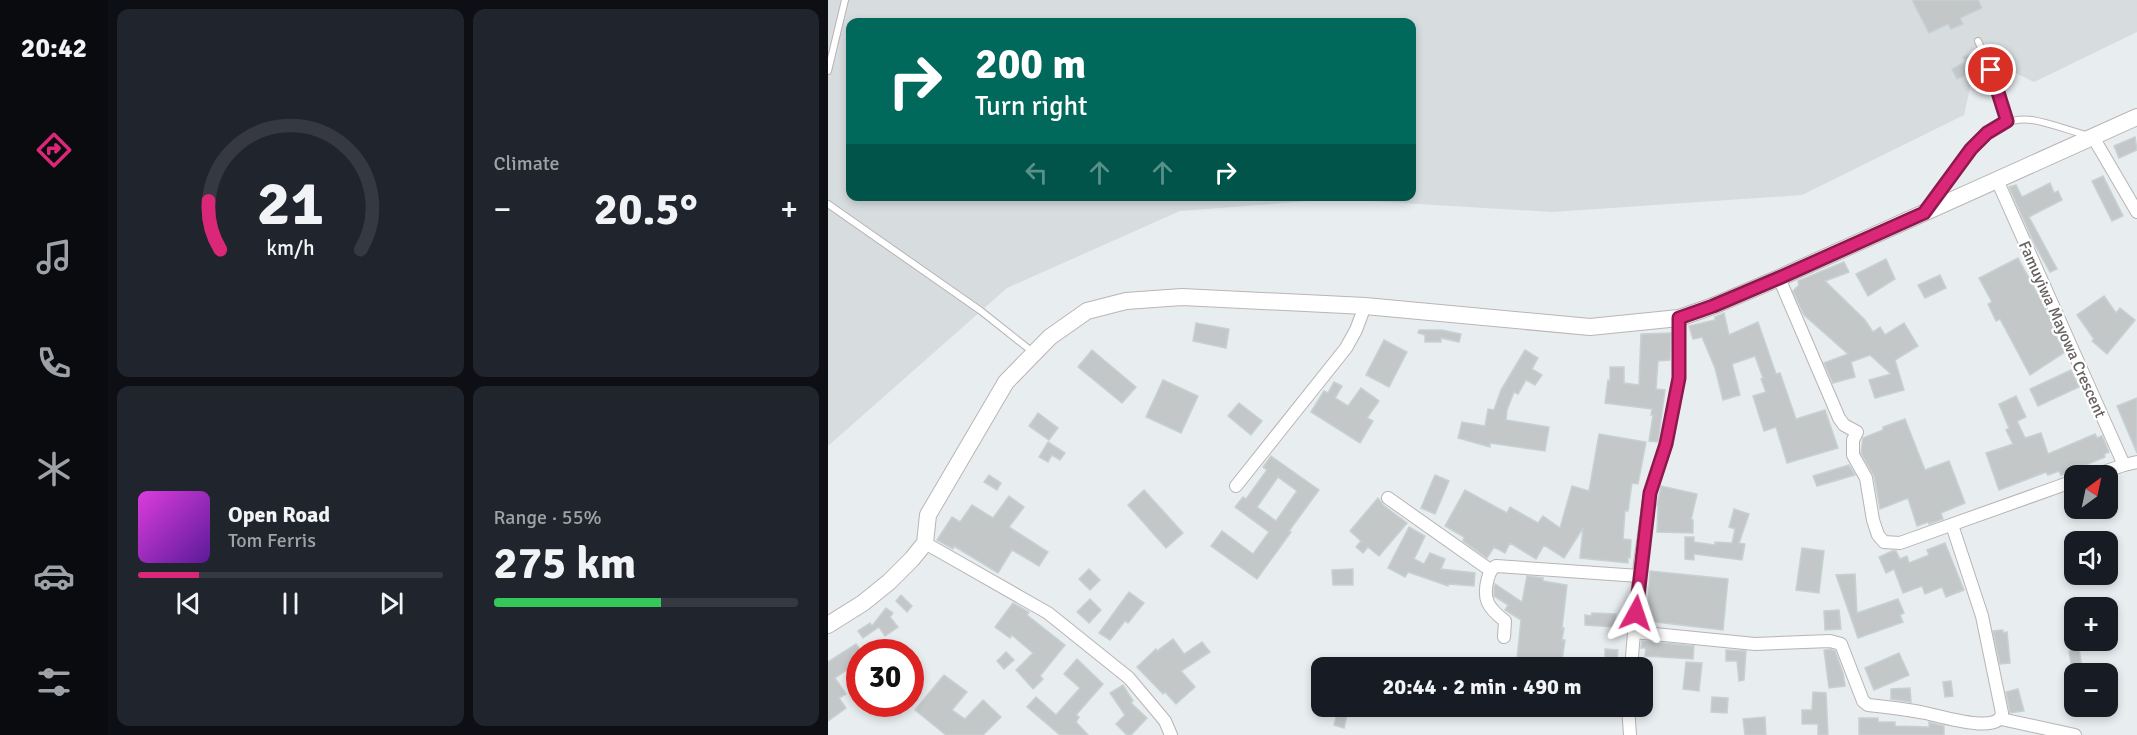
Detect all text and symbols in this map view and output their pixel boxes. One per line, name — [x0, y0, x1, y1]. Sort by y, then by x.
text: 20:42 — [21, 32, 87, 65]
text: 200 m — [975, 39, 1086, 90]
icon: right — [876, 42, 954, 120]
pin — [1965, 44, 2016, 95]
icon: arrive — [1974, 53, 2007, 86]
text: Turn right — [975, 90, 1088, 123]
icon: directions — [33, 129, 75, 171]
text: Climate — [494, 151, 559, 176]
icon: left — [1020, 156, 1053, 189]
icon: ahead — [1083, 156, 1116, 189]
icon: ahead — [1146, 156, 1179, 189]
icon: right — [1209, 156, 1242, 189]
text: 21 — [257, 165, 324, 242]
text: 20.5° — [594, 182, 698, 237]
text: − — [494, 189, 511, 230]
text: + — [780, 189, 798, 230]
text: km/h — [266, 235, 315, 261]
icon: music — [33, 236, 75, 278]
street label: Famuyiwa Mayowa Crescent — [2014, 238, 2110, 421]
icon: phone — [33, 342, 75, 384]
icon: climate — [33, 448, 75, 490]
north arrow — [2064, 465, 2118, 519]
map controls — [2064, 465, 2118, 717]
text: Open Road — [228, 501, 330, 528]
text: Range · 55% — [494, 505, 602, 530]
text: Tom Ferris — [228, 528, 316, 553]
button: sound — [2064, 531, 2118, 585]
text: 275 km — [494, 536, 636, 591]
icon: car — [33, 555, 75, 597]
position arrow — [1604, 581, 1668, 645]
icon: previous — [172, 587, 205, 620]
icon: pause — [274, 587, 307, 620]
icon: next — [375, 587, 408, 620]
button: + — [2064, 597, 2118, 651]
speed limit sign: 30 — [846, 639, 924, 717]
icon: filters — [33, 661, 75, 703]
button: − — [2064, 663, 2118, 717]
text: 20:44 · 2 min · 490 m — [1382, 673, 1582, 700]

